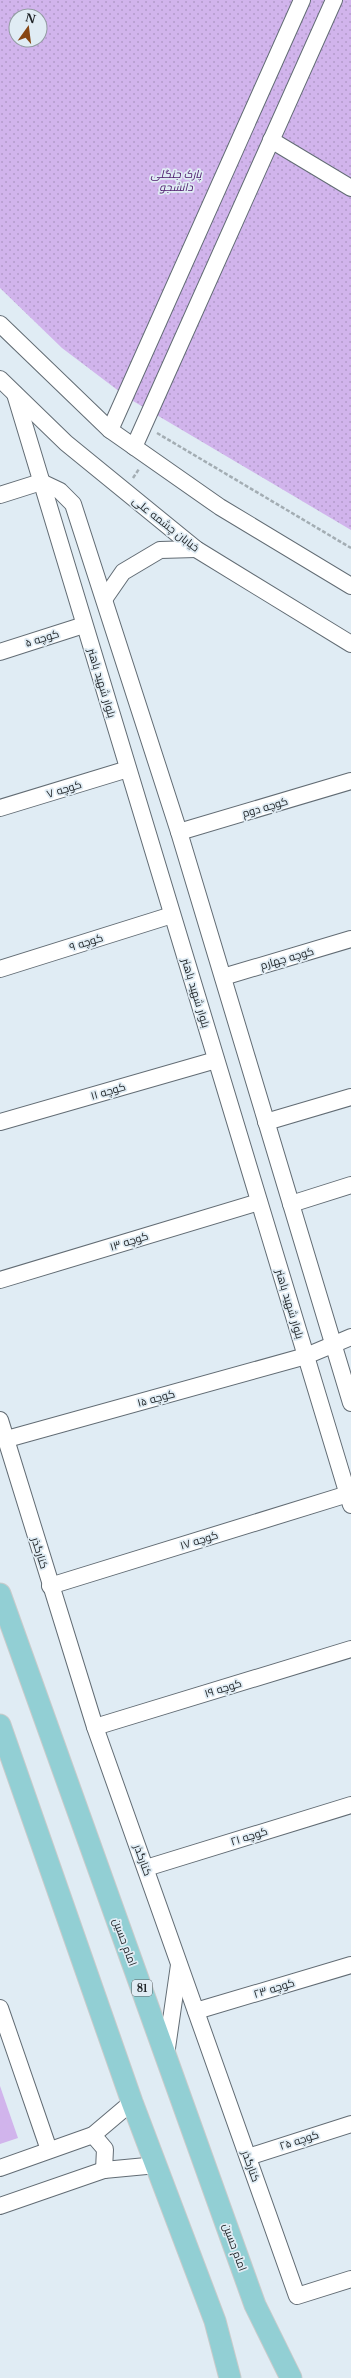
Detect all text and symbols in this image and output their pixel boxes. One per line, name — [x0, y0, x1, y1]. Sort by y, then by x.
north arrow — [8, 8, 48, 48]
text: N — [24, 10, 38, 26]
park label: پارک جنگلی دانشجو — [151, 167, 203, 194]
street label: خیابان چشمه علی — [130, 493, 202, 555]
street label: کوچه ۵ — [23, 626, 61, 650]
street label: بلوار شهید باهنر — [85, 646, 119, 719]
street label: کوچه ۷ — [45, 777, 83, 801]
street label: کوچه دوم — [240, 794, 290, 821]
street label: کوچه ۹ — [67, 930, 105, 954]
street label: کوچه چهارم — [259, 944, 316, 973]
street label: بلوار شهید باهنر — [179, 956, 213, 1029]
street label: کوچه ۱۱ — [89, 1079, 127, 1103]
street label: کوچه ۱۳ — [108, 1228, 150, 1253]
street label: بلوار شهید باهنر — [273, 1267, 307, 1340]
street label: کوچه ۱۵ — [136, 1386, 176, 1410]
street label: کوچه ۱۷ — [178, 1528, 220, 1552]
street label: کنارگذر — [28, 1534, 51, 1571]
street label: کوچه ۱۹ — [203, 1676, 243, 1700]
street label: کوچه ۲۱ — [229, 1824, 269, 1848]
street label: کنارگذر — [131, 1841, 155, 1878]
street label: امام حسین — [109, 1916, 140, 1968]
street label: کوچه ۲۳ — [252, 1975, 296, 2001]
road number: 81 — [132, 1980, 152, 1996]
street label: کوچه ۲۵ — [277, 2127, 321, 2153]
street label: کنارگذر — [239, 2147, 263, 2184]
street label: امام حسین — [219, 2221, 250, 2273]

